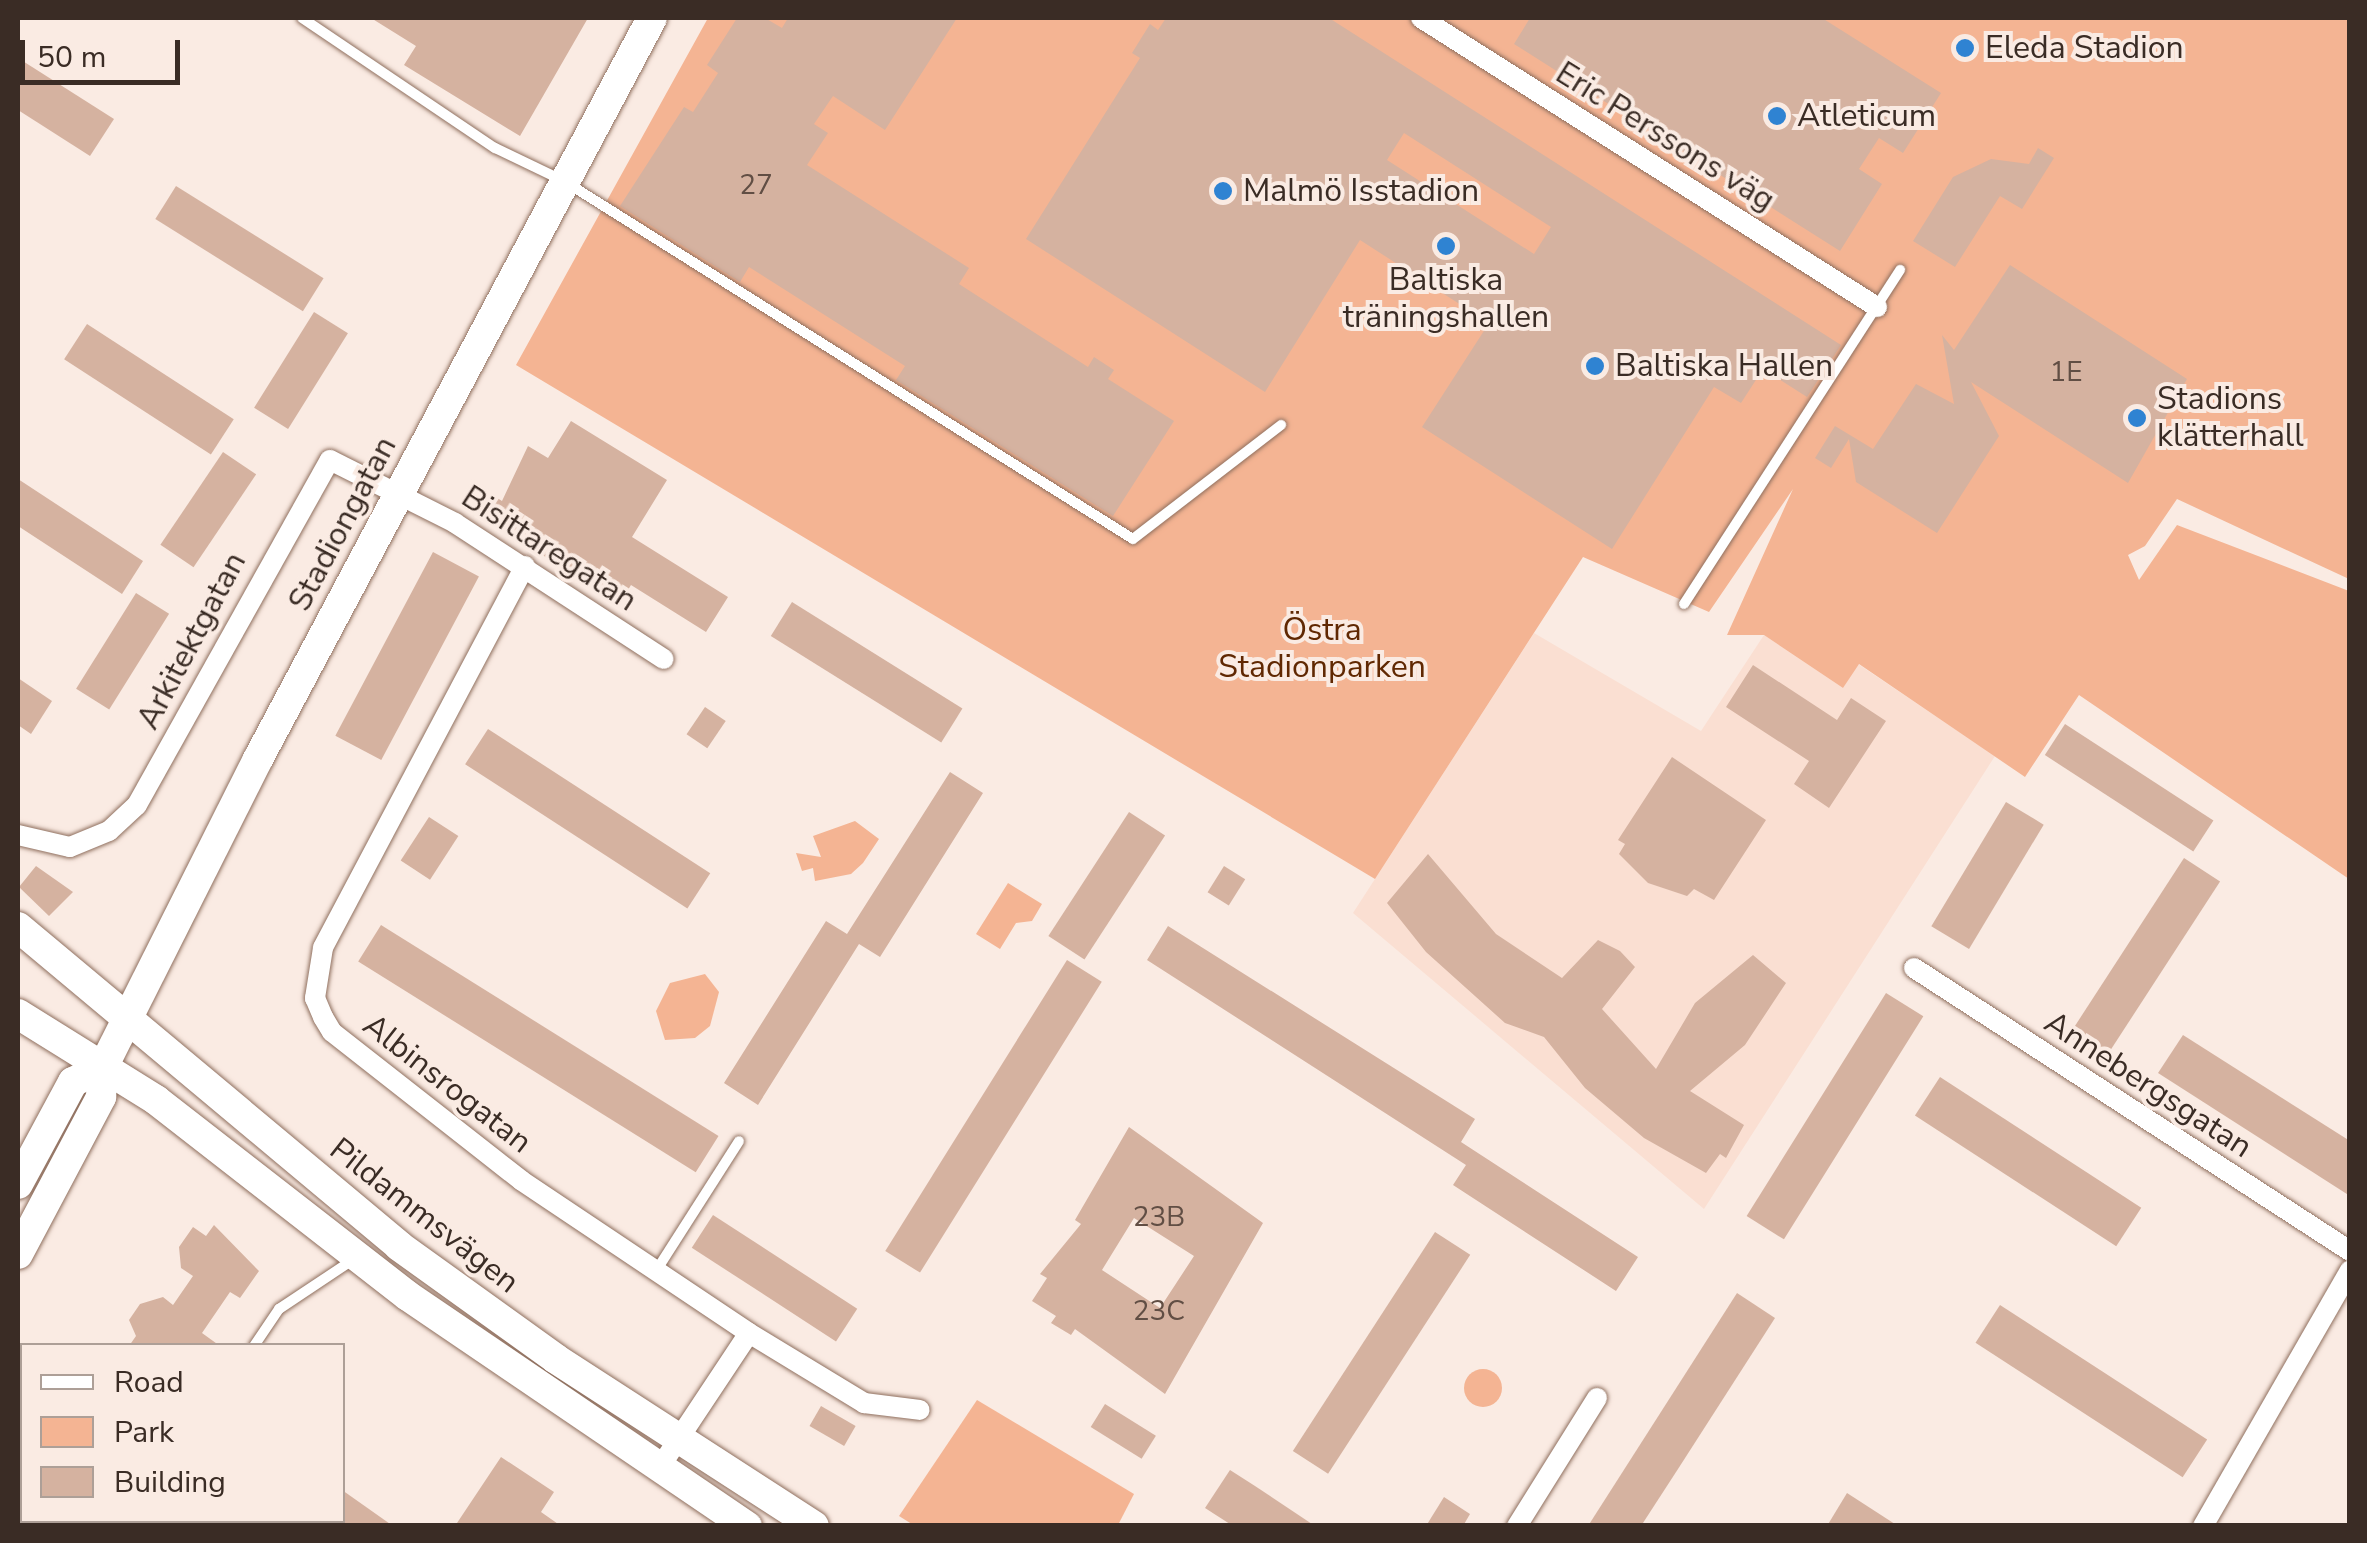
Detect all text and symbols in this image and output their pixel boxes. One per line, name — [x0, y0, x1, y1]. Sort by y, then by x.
scale bar — [25, 20, 185, 82]
place label: Eleda Stadion — [1985, 29, 2184, 67]
text: 50 m — [37, 37, 106, 78]
marker: Eleda Stadion — [1954, 37, 1976, 59]
street label: Eric Perssons väg — [1549, 54, 1781, 220]
place label: Atleticum — [1797, 97, 1936, 135]
marker: Atleticum — [1766, 105, 1788, 127]
house number: 27 — [739, 168, 773, 202]
place label: Malmö Isstadion — [1243, 172, 1479, 210]
marker: Malmö Isstadion — [1212, 180, 1234, 202]
marker: Baltiska träningshallen — [1435, 235, 1457, 257]
place label: Baltiska träningshallen — [1343, 262, 1549, 337]
place label: Baltiska Hallen — [1615, 347, 1833, 385]
marker: Baltiska Hallen — [1584, 355, 1606, 377]
house number: 1E — [2049, 355, 2083, 389]
place label: Stadions klätterhall — [2157, 381, 2304, 456]
marker: Stadions klätterhall — [2126, 407, 2148, 429]
street label: Stadiongatan — [281, 430, 405, 618]
street label: Bisittaregatan — [454, 478, 644, 620]
street label: Arkitektgatan — [129, 546, 255, 736]
park label: Östra Stadionparken — [1218, 612, 1426, 687]
street label: Annebergsgatan — [2037, 1004, 2259, 1166]
street label: Albinsrogatan — [355, 1006, 539, 1162]
street label: Pildammsvägen — [322, 1130, 526, 1302]
house number: 23B — [1133, 1200, 1185, 1234]
house number: 23C — [1133, 1294, 1185, 1328]
legend — [20, 1343, 345, 1523]
text: Road — [114, 1362, 184, 1403]
text: Park — [114, 1412, 174, 1453]
text: Building — [114, 1462, 226, 1503]

